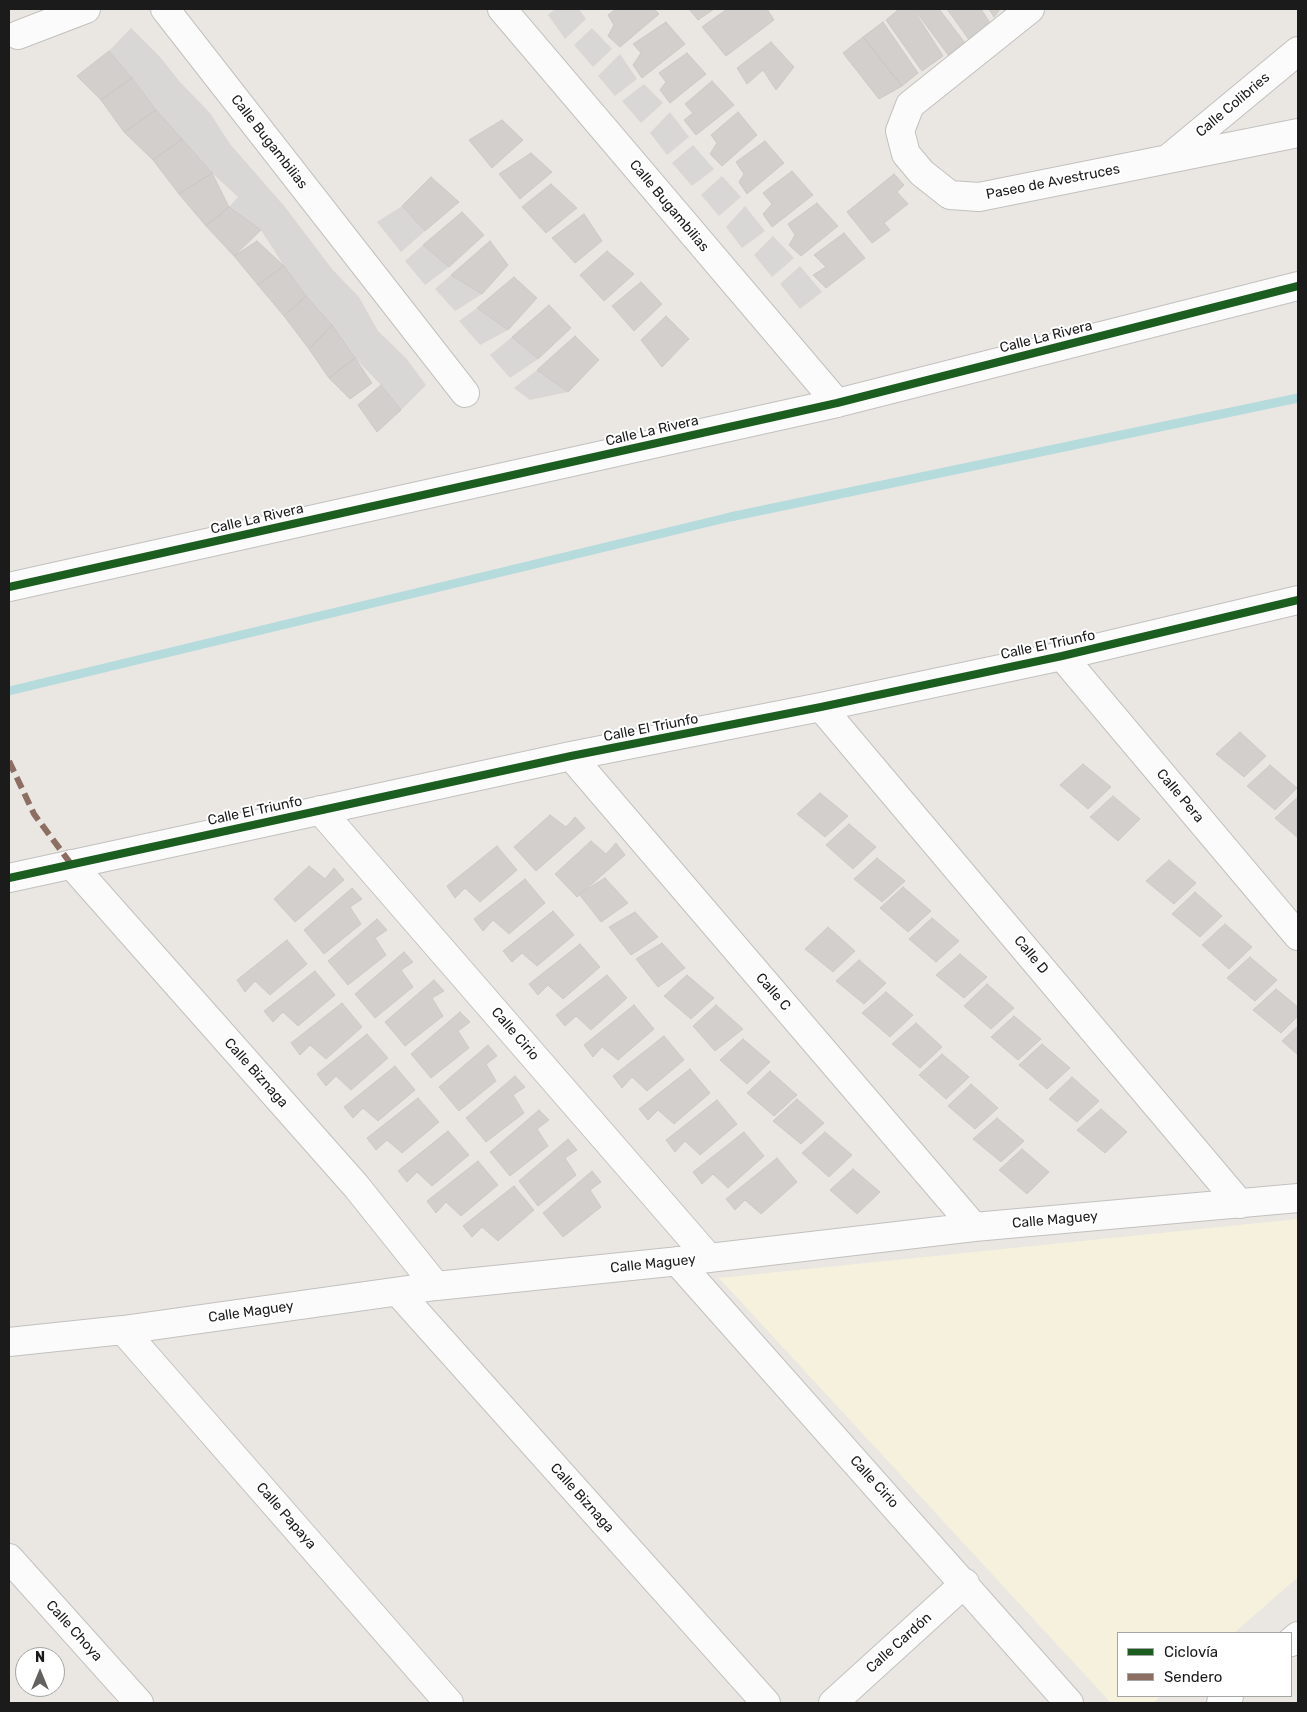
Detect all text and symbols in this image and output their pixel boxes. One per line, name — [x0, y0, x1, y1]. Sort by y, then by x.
street label: Calle Colibries — [1193, 69, 1273, 141]
street label: Calle Bugambilias — [227, 92, 311, 192]
street label: Calle Bugambilias — [626, 157, 712, 255]
street label: Paseo de Avestruces — [985, 161, 1121, 203]
street label: Calle La Rivera — [998, 317, 1094, 357]
street label: Calle La Rivera — [604, 412, 700, 450]
street label: Calle La Rivera — [209, 500, 305, 538]
street label: Calle El Triunfo — [999, 627, 1097, 663]
street label: Calle El Triunfo — [602, 711, 700, 745]
street label: Calle Pera — [1153, 766, 1207, 826]
street label: Calle El Triunfo — [206, 793, 304, 829]
street label: Calle D — [1010, 932, 1052, 978]
street label: Calle C — [752, 970, 794, 1014]
street label: Calle Cirio — [487, 1004, 543, 1064]
street label: Calle Biznaga — [221, 1035, 291, 1111]
street label: Calle Maguey — [1011, 1208, 1099, 1232]
street label: Calle Maguey — [609, 1251, 697, 1277]
street label: Calle Maguey — [207, 1298, 295, 1326]
street label: Calle Cirio — [846, 1452, 902, 1512]
street label: Calle Biznaga — [547, 1460, 617, 1536]
street label: Calle Papaya — [252, 1479, 320, 1553]
street label: Calle Choya — [42, 1597, 106, 1665]
street label: Calle Cardón — [863, 1609, 935, 1677]
legend — [1117, 1632, 1292, 1697]
text: Ciclovía — [1164, 1643, 1218, 1661]
north arrow — [15, 1647, 65, 1697]
text: N — [35, 1649, 45, 1666]
text: Sendero — [1164, 1668, 1222, 1686]

